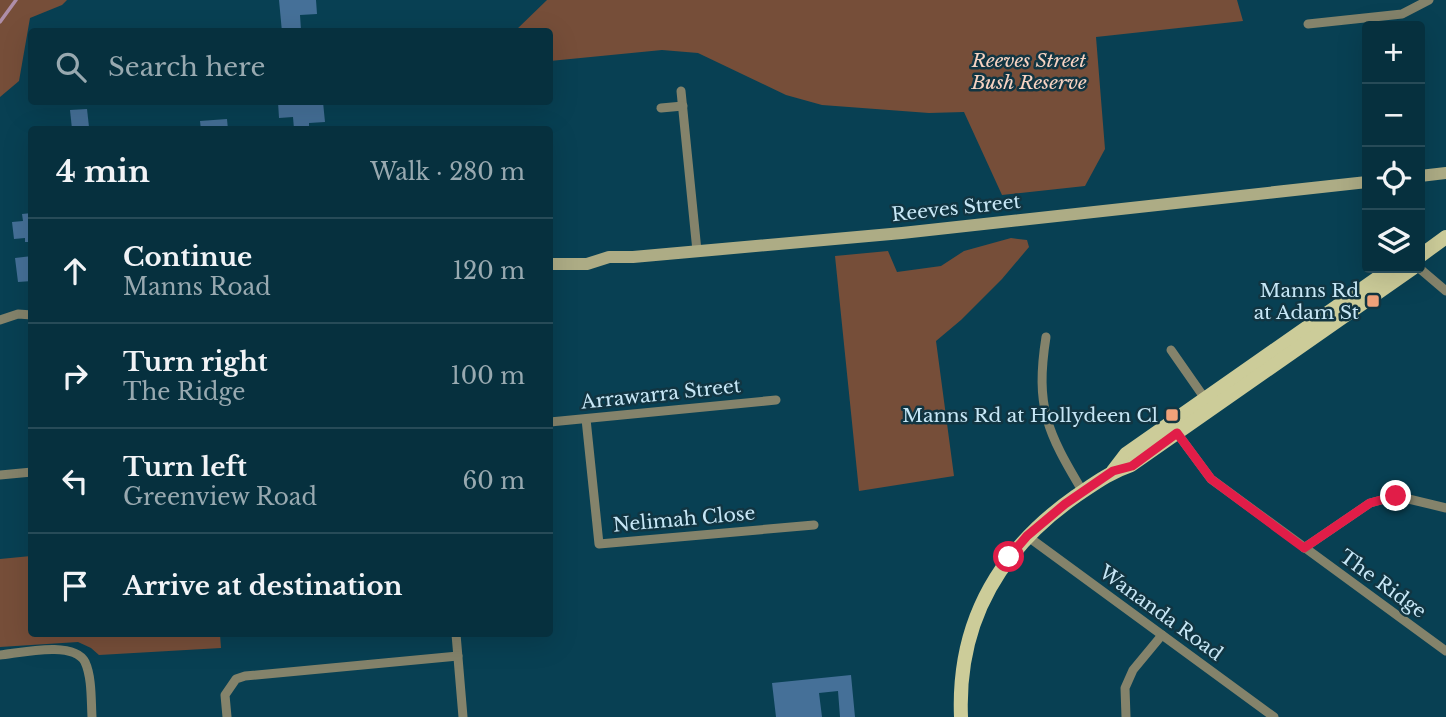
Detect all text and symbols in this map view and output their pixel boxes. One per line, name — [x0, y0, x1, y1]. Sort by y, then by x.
map controls — [1362, 21, 1425, 273]
button: + — [1362, 21, 1425, 84]
search box — [28, 28, 553, 105]
icon: search — [52, 48, 90, 86]
park label: Reeves Street Bush Reserve — [970, 49, 1087, 94]
text: Search here — [108, 51, 265, 83]
button: − — [1362, 84, 1425, 147]
button: locate — [1362, 147, 1425, 210]
text: 4 min — [56, 153, 150, 190]
text: Walk · 280 m — [370, 158, 525, 186]
street label: Reeves Street — [890, 190, 1022, 226]
button: layers — [1362, 210, 1425, 273]
text: Continue — [123, 241, 252, 273]
icon: ahead — [56, 252, 94, 290]
text: 120 m — [453, 257, 525, 285]
text: Manns Road — [123, 273, 271, 301]
place label: Manns Rd at Adam St — [1254, 279, 1360, 324]
marker: Manns Rd at Adam St — [1365, 293, 1381, 309]
text: Turn right — [123, 346, 268, 378]
icon: right — [56, 357, 94, 395]
text: 100 m — [451, 362, 525, 390]
street label: Arrawarra Street — [579, 374, 743, 414]
text: The Ridge — [123, 378, 245, 406]
place label: Manns Rd at Hollydeen Cl — [902, 404, 1158, 427]
marker: Manns Rd at Hollydeen Cl — [1164, 407, 1180, 423]
text: Turn left — [123, 451, 247, 483]
icon: left — [56, 462, 94, 500]
text: 60 m — [463, 467, 525, 495]
route end — [1380, 480, 1411, 511]
text: Greenview Road — [123, 483, 317, 511]
street label: Nelimah Close — [612, 501, 756, 537]
route start — [993, 541, 1024, 572]
street label: The Ridge — [1335, 545, 1431, 623]
street label: Wananda Road — [1094, 560, 1227, 666]
icon: arrive — [56, 567, 94, 605]
text: Arrive at destination — [123, 570, 403, 602]

